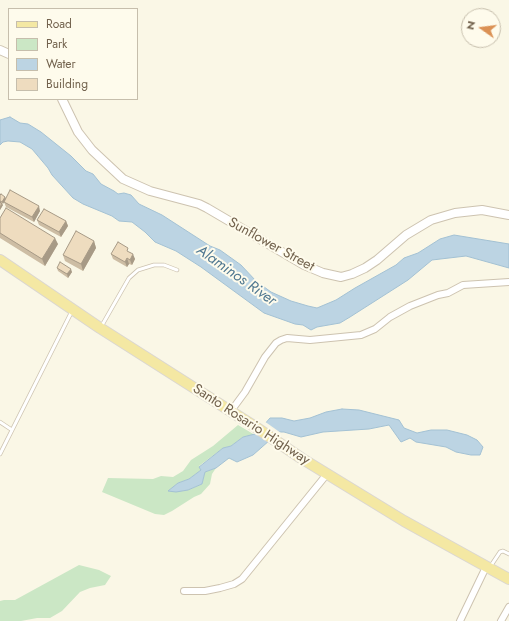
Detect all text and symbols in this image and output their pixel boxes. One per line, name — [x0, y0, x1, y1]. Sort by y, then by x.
legend — [8, 8, 138, 100]
north arrow — [461, 8, 501, 48]
text: Road — [46, 15, 72, 33]
text: N — [462, 19, 479, 32]
text: Park — [46, 35, 67, 53]
text: Water — [46, 55, 76, 73]
text: Building — [46, 75, 88, 93]
street label: Sunflower Street — [225, 214, 317, 276]
water label: Alaminos River — [193, 242, 279, 310]
street label: Santo Rosario Highway — [189, 381, 313, 469]

